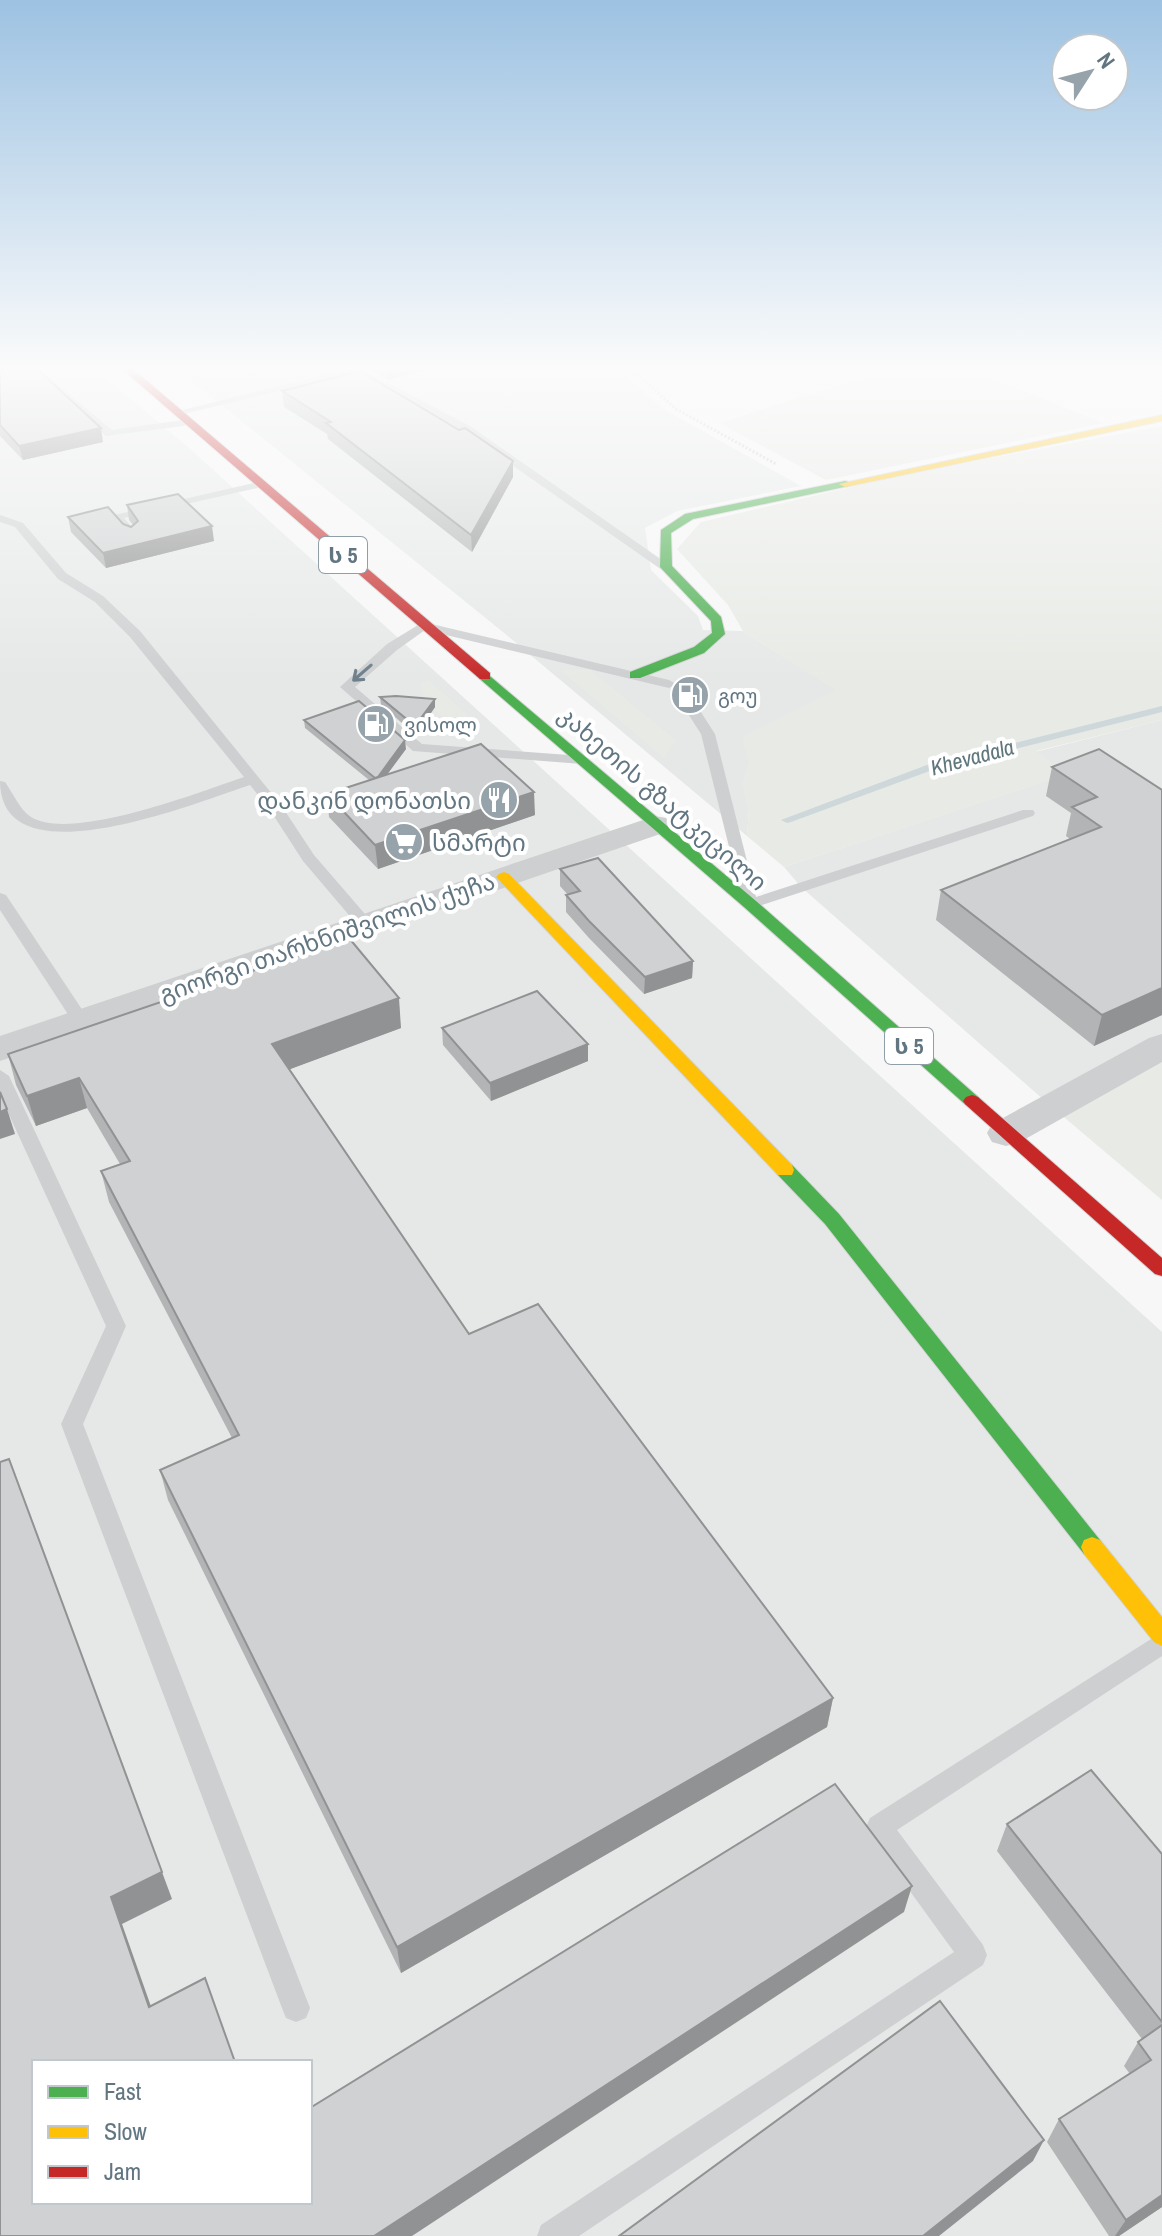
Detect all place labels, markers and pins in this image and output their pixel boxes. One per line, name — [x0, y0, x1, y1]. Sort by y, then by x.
fuel station icon: გოუ — [669, 674, 711, 716]
place label: გოუ — [718, 682, 757, 709]
fuel station icon: ვისოლ — [355, 703, 397, 745]
place label: ვისოლ — [404, 711, 477, 738]
restaurant icon: დანკინ დონათსი — [478, 779, 520, 821]
place label: დანკინ დონათსი — [257, 784, 471, 816]
supermarket icon: სმარტი — [383, 821, 425, 863]
place label: სმარტი — [432, 826, 526, 858]

